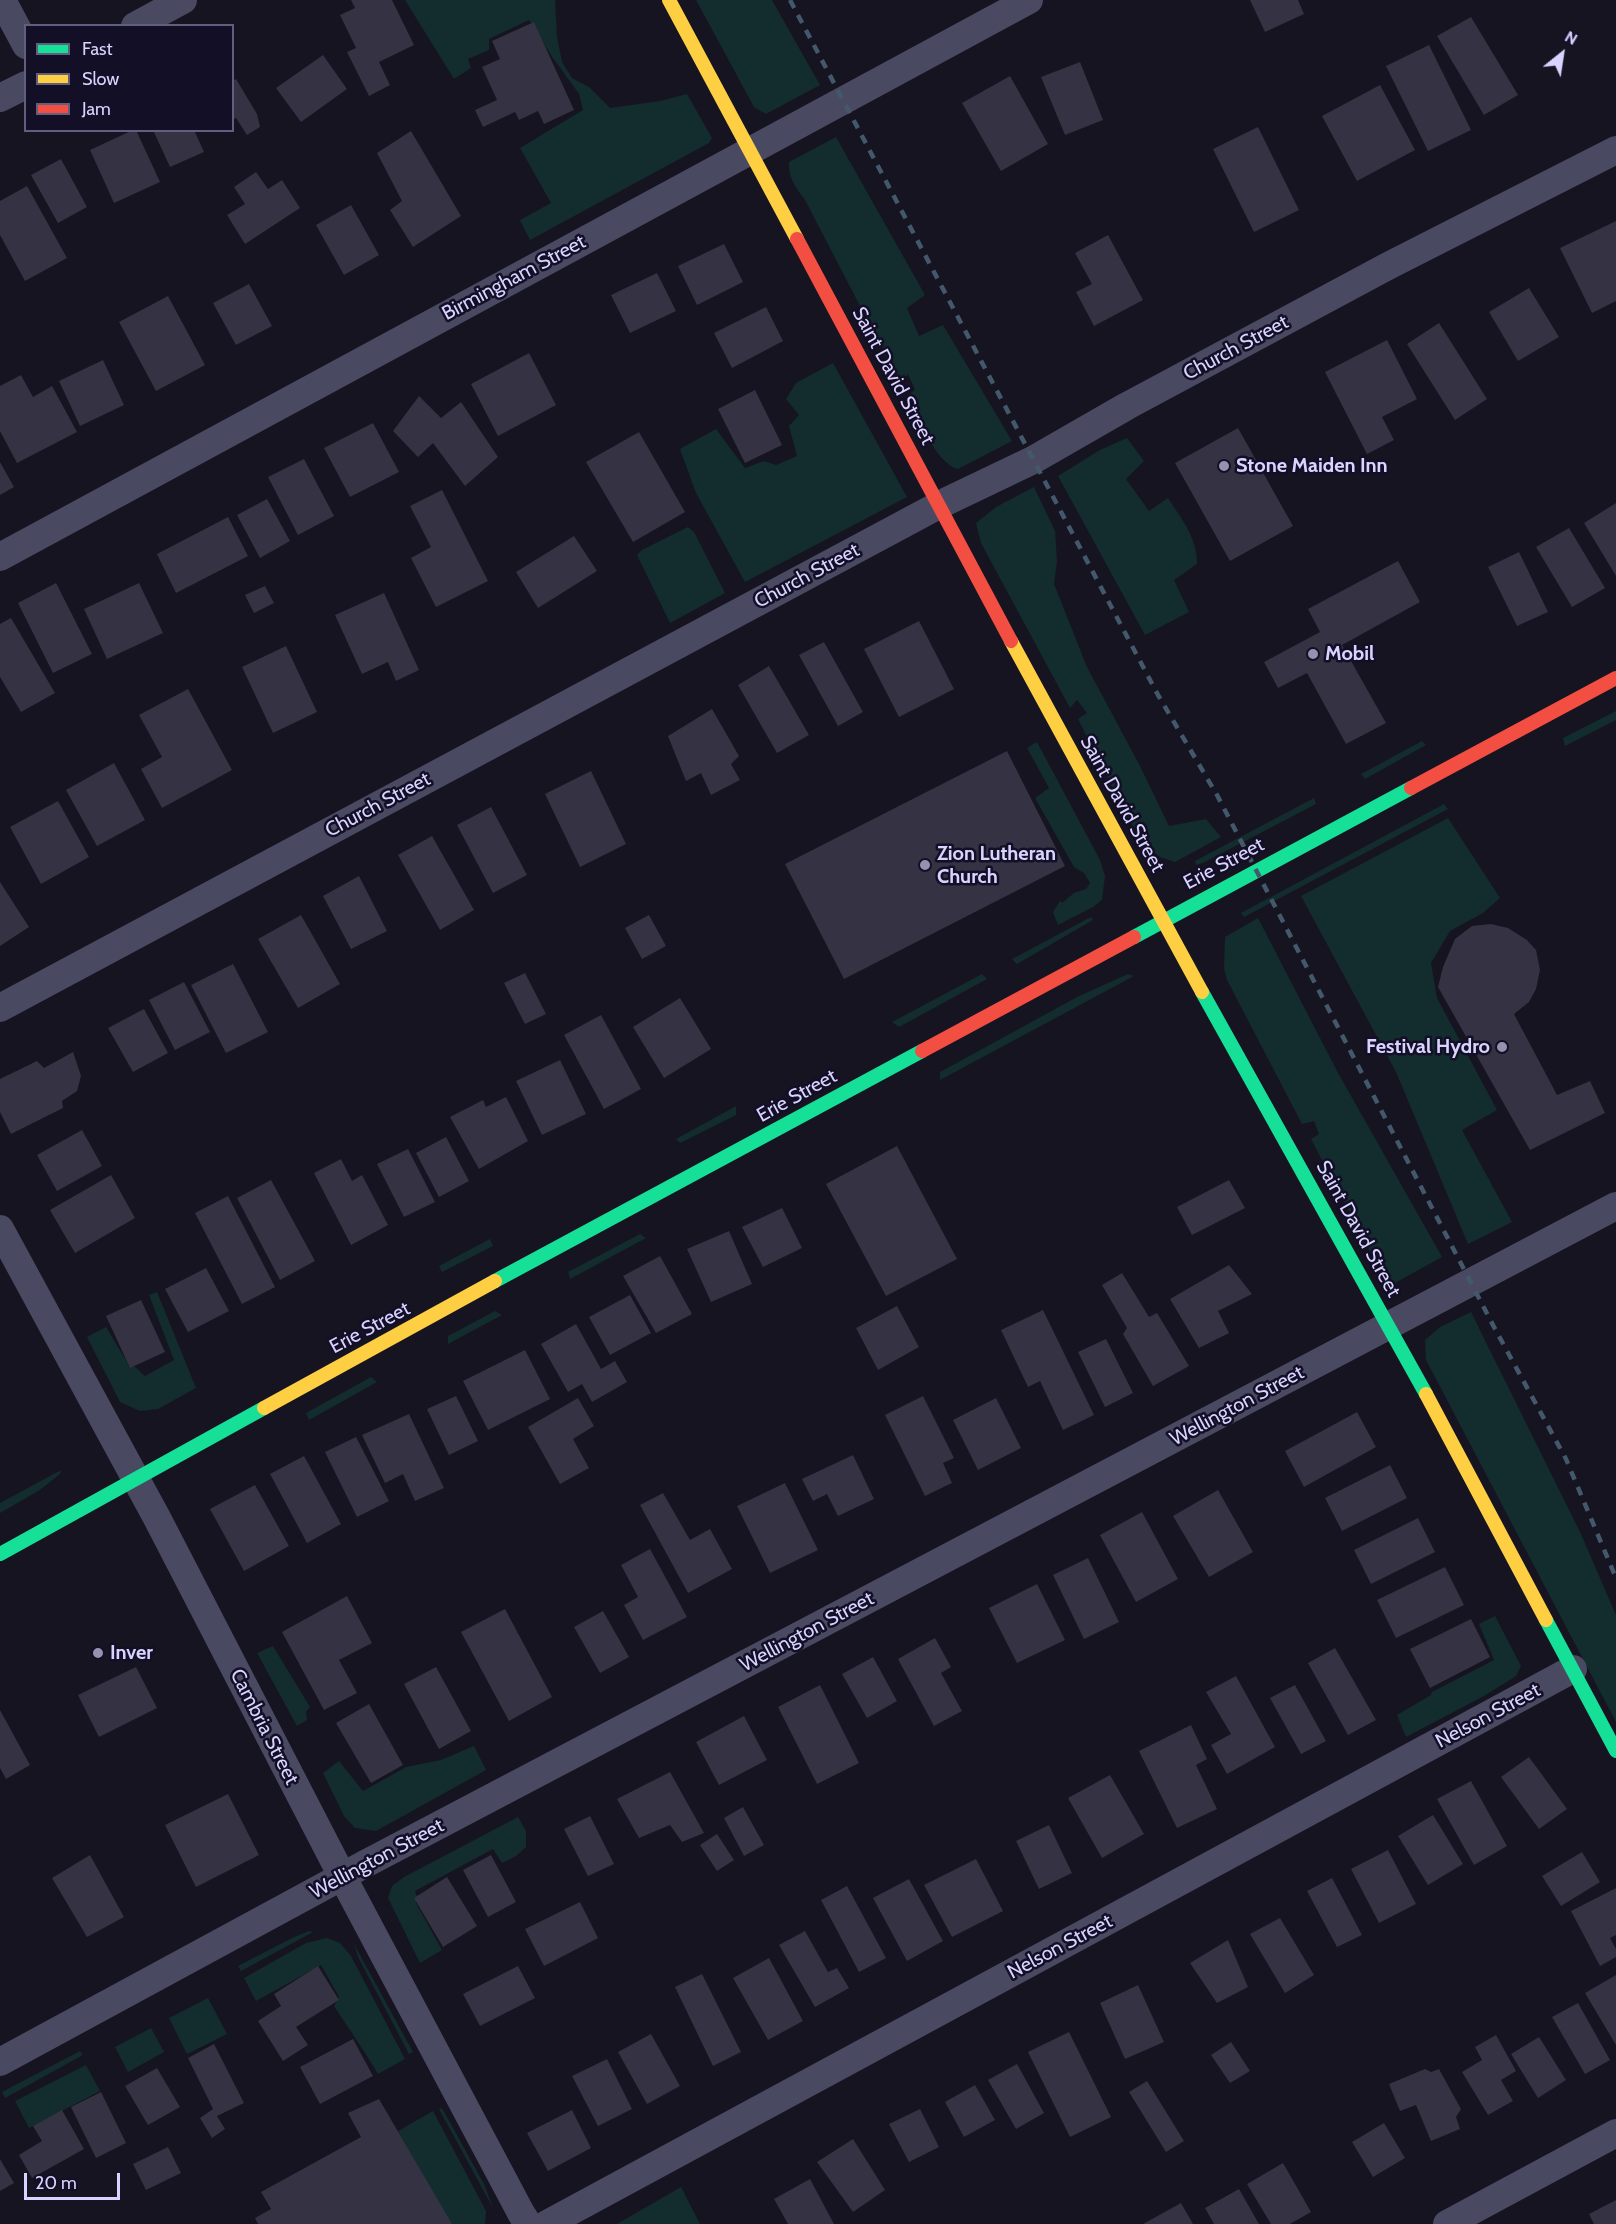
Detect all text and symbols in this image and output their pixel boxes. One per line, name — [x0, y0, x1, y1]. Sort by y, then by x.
legend — [24, 24, 234, 132]
north arrow — [1532, 24, 1592, 84]
text: N — [1562, 27, 1581, 49]
text: Fast — [82, 38, 113, 60]
text: Slow — [82, 68, 119, 90]
text: Jam — [82, 98, 111, 120]
street label: Birmingham Street — [438, 230, 590, 326]
street label: Saint David Street — [847, 303, 939, 449]
street label: Church Street — [1179, 310, 1293, 386]
place label: Stone Maiden Inn — [1236, 454, 1388, 478]
marker: Stone Maiden Inn — [1217, 459, 1231, 473]
street label: Church Street — [750, 538, 864, 614]
place label: Mobil — [1325, 642, 1374, 666]
marker: Mobil — [1306, 647, 1320, 661]
street label: Saint David Street — [1075, 732, 1169, 876]
street label: Church Street — [321, 767, 435, 843]
street label: Erie Street — [1180, 833, 1268, 895]
place label: Zion Lutheran Church — [937, 842, 1056, 889]
marker: Zion Lutheran Church — [918, 858, 932, 872]
place label: Festival Hydro — [1366, 1035, 1490, 1059]
marker: Festival Hydro — [1495, 1040, 1509, 1054]
street label: Erie Street — [753, 1064, 841, 1128]
street label: Saint David Street — [1311, 1157, 1405, 1301]
street label: Erie Street — [326, 1297, 414, 1359]
street label: Wellington Street — [1166, 1361, 1308, 1451]
street label: Wellington Street — [736, 1587, 878, 1677]
place label: Inver — [110, 1641, 153, 1665]
marker: Inver — [91, 1646, 105, 1660]
street label: Cambria Street — [225, 1665, 303, 1789]
street label: Nelson Street — [1432, 1678, 1544, 1754]
street label: Wellington Street — [306, 1814, 448, 1904]
street label: Nelson Street — [1004, 1909, 1116, 1985]
scale bar — [27, 2161, 123, 2199]
text: 20 m — [35, 2172, 77, 2194]

